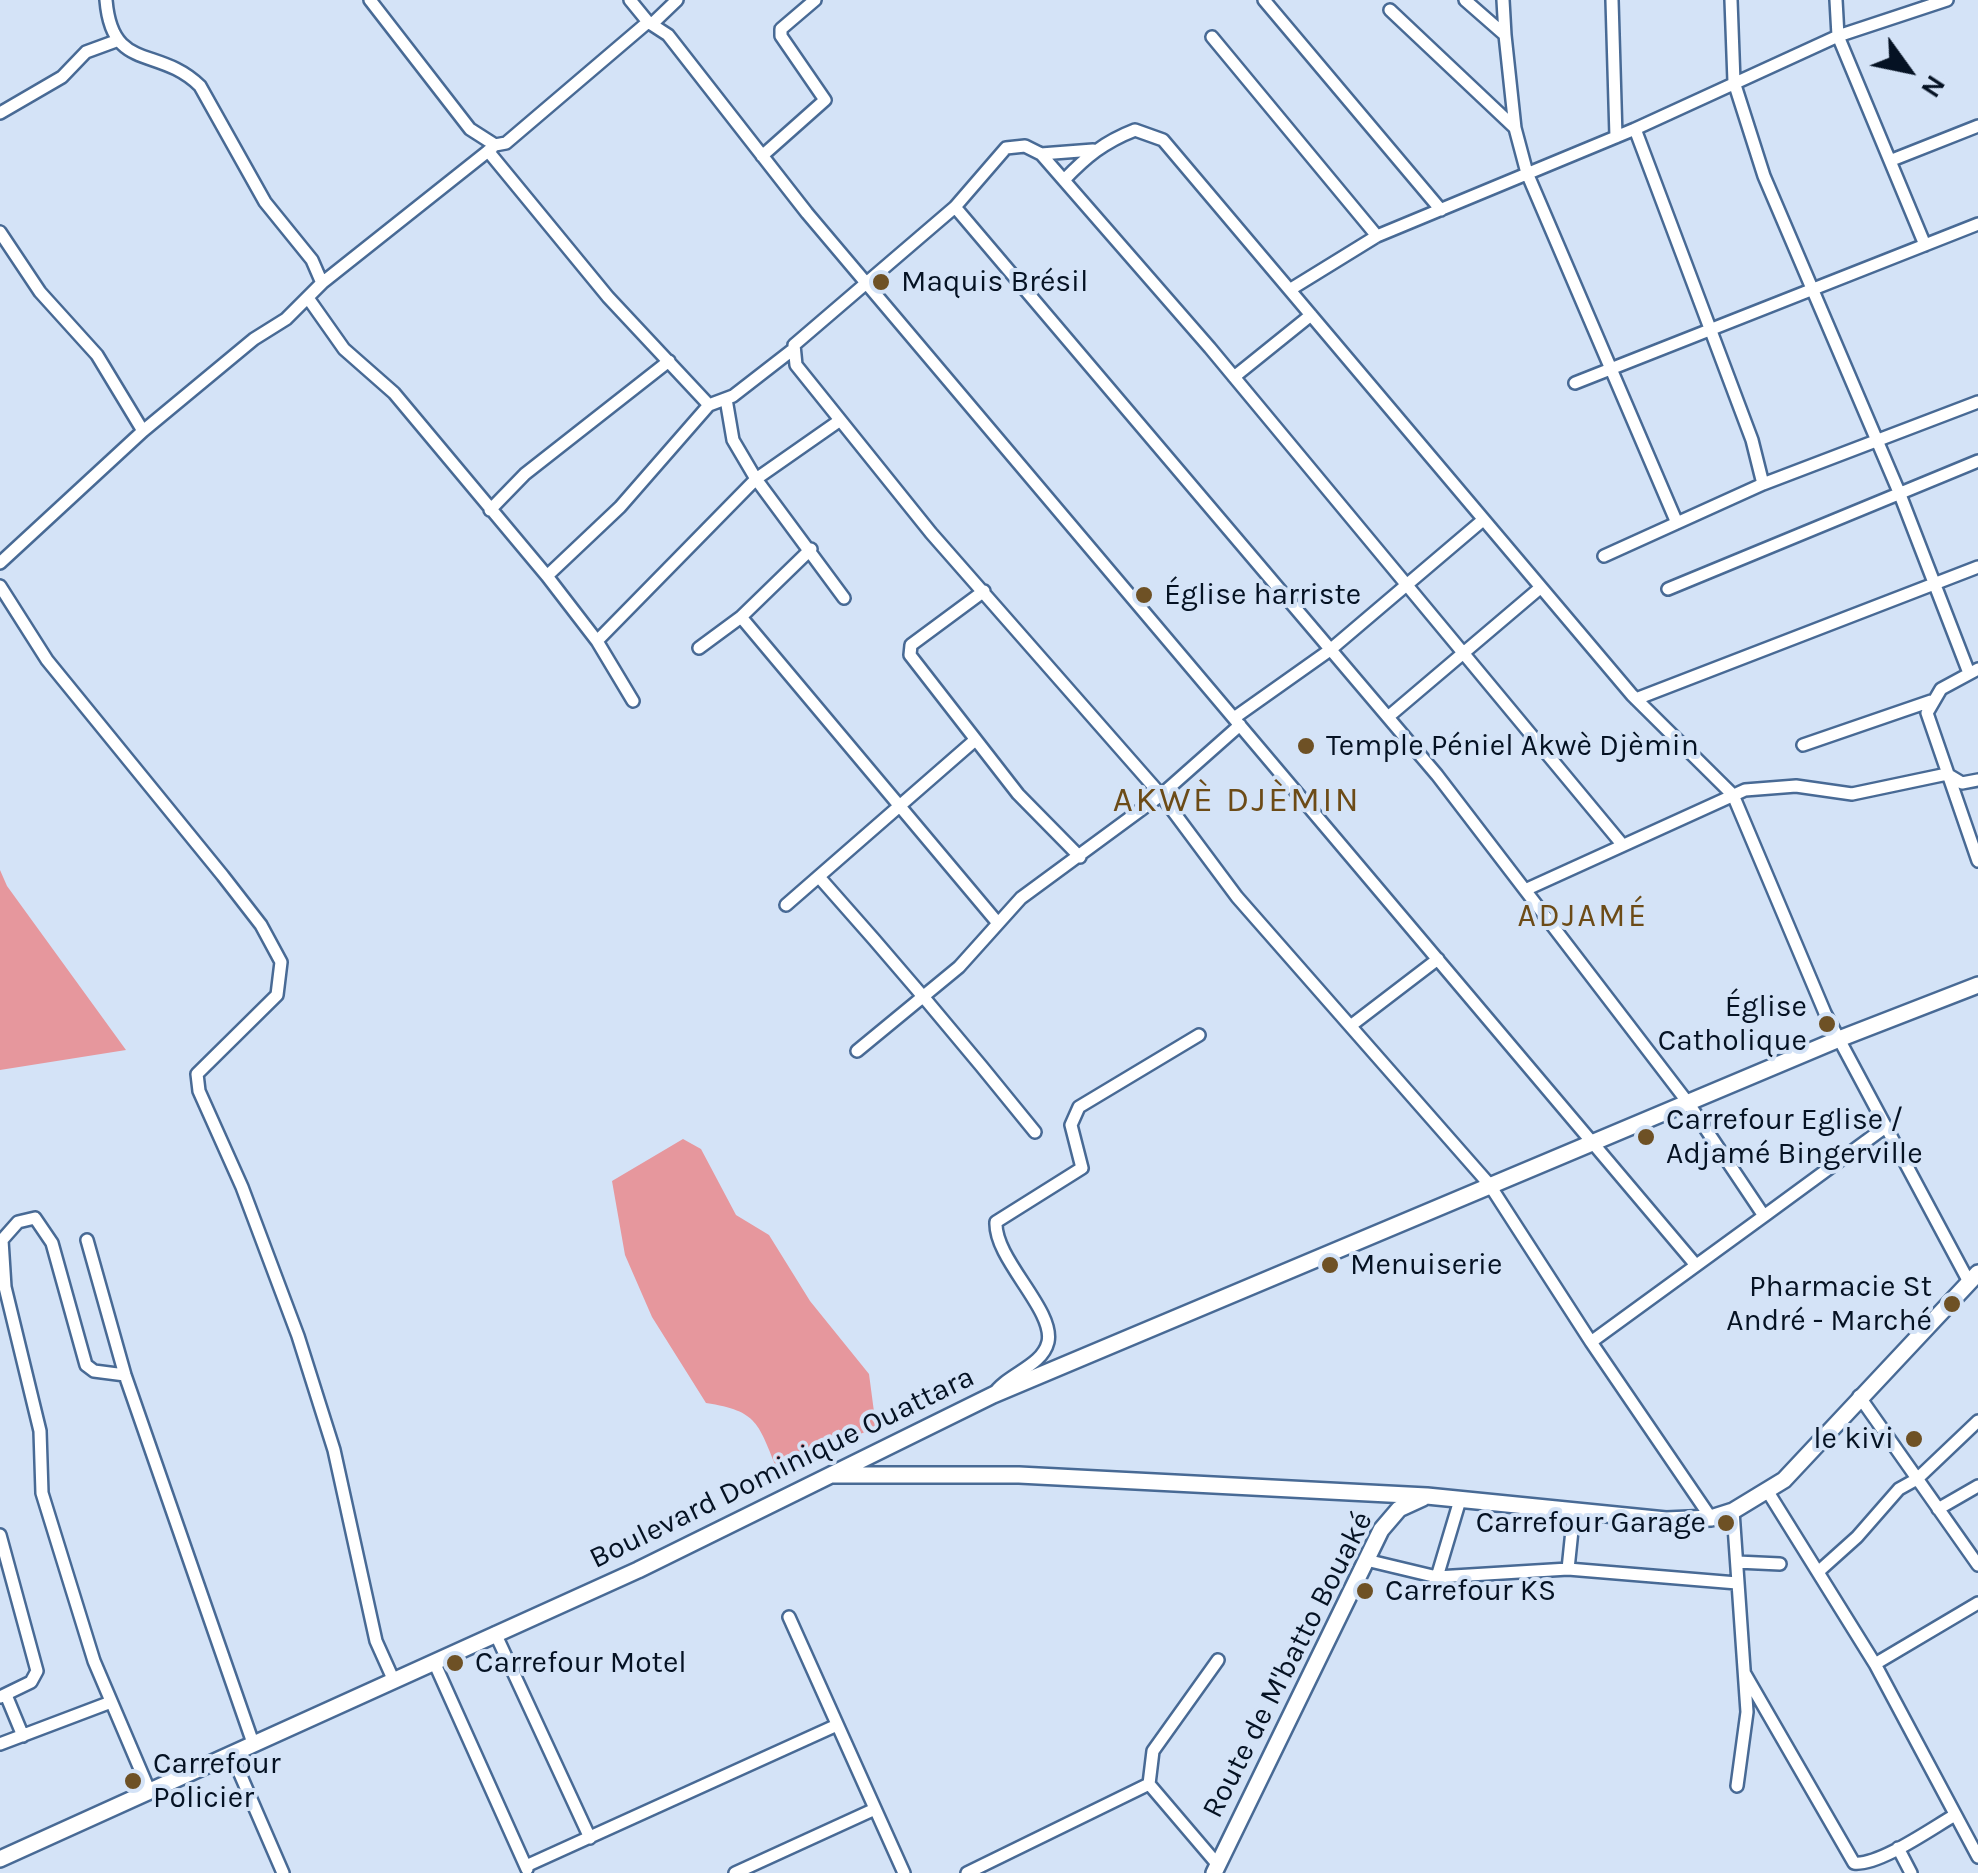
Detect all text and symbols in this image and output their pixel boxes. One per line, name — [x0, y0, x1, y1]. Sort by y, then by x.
north arrow — [1858, 20, 1958, 120]
text: N — [1914, 69, 1953, 104]
place label: Maquis Brésil — [901, 264, 1088, 300]
marker: Maquis Brésil — [870, 271, 892, 293]
place label: Église harriste — [1164, 577, 1361, 613]
marker: Église harriste — [1133, 584, 1155, 606]
place label: Temple Péniel Akwè Djèmin — [1326, 728, 1699, 764]
marker: Temple Péniel Akwè Djèmin — [1295, 735, 1317, 757]
district label: AKWÈ DJÈMIN — [1113, 780, 1361, 822]
district label: ADJAMÉ — [1518, 898, 1648, 936]
place label: Église Catholique — [1658, 989, 1807, 1060]
marker: Église Catholique — [1816, 1013, 1838, 1035]
place label: Carrefour Eglise / Adjamé Bingerville — [1666, 1102, 1923, 1172]
marker: Carrefour Eglise / Adjamé Bingerville — [1635, 1126, 1657, 1148]
place label: Menuiserie — [1350, 1247, 1502, 1283]
marker: Menuiserie — [1319, 1254, 1341, 1276]
place label: Pharmacie St André - Marché — [1726, 1269, 1932, 1340]
marker: Pharmacie St André - Marché — [1941, 1293, 1963, 1315]
street label: Boulevard Dominique Ouattara — [584, 1359, 980, 1577]
place label: le kivi — [1813, 1421, 1894, 1457]
marker: le kivi — [1903, 1428, 1925, 1450]
place label: Carrefour Garage — [1476, 1505, 1706, 1541]
street label: Route de M'batto Bouaké — [1195, 1506, 1381, 1824]
marker: Carrefour Garage — [1715, 1512, 1737, 1534]
place label: Carrefour KS — [1385, 1573, 1556, 1609]
marker: Carrefour KS — [1354, 1580, 1376, 1602]
place label: Carrefour Motel — [475, 1645, 687, 1681]
marker: Carrefour Motel — [444, 1652, 466, 1674]
place label: Carrefour Policier — [153, 1746, 281, 1816]
marker: Carrefour Policier — [122, 1770, 144, 1792]

